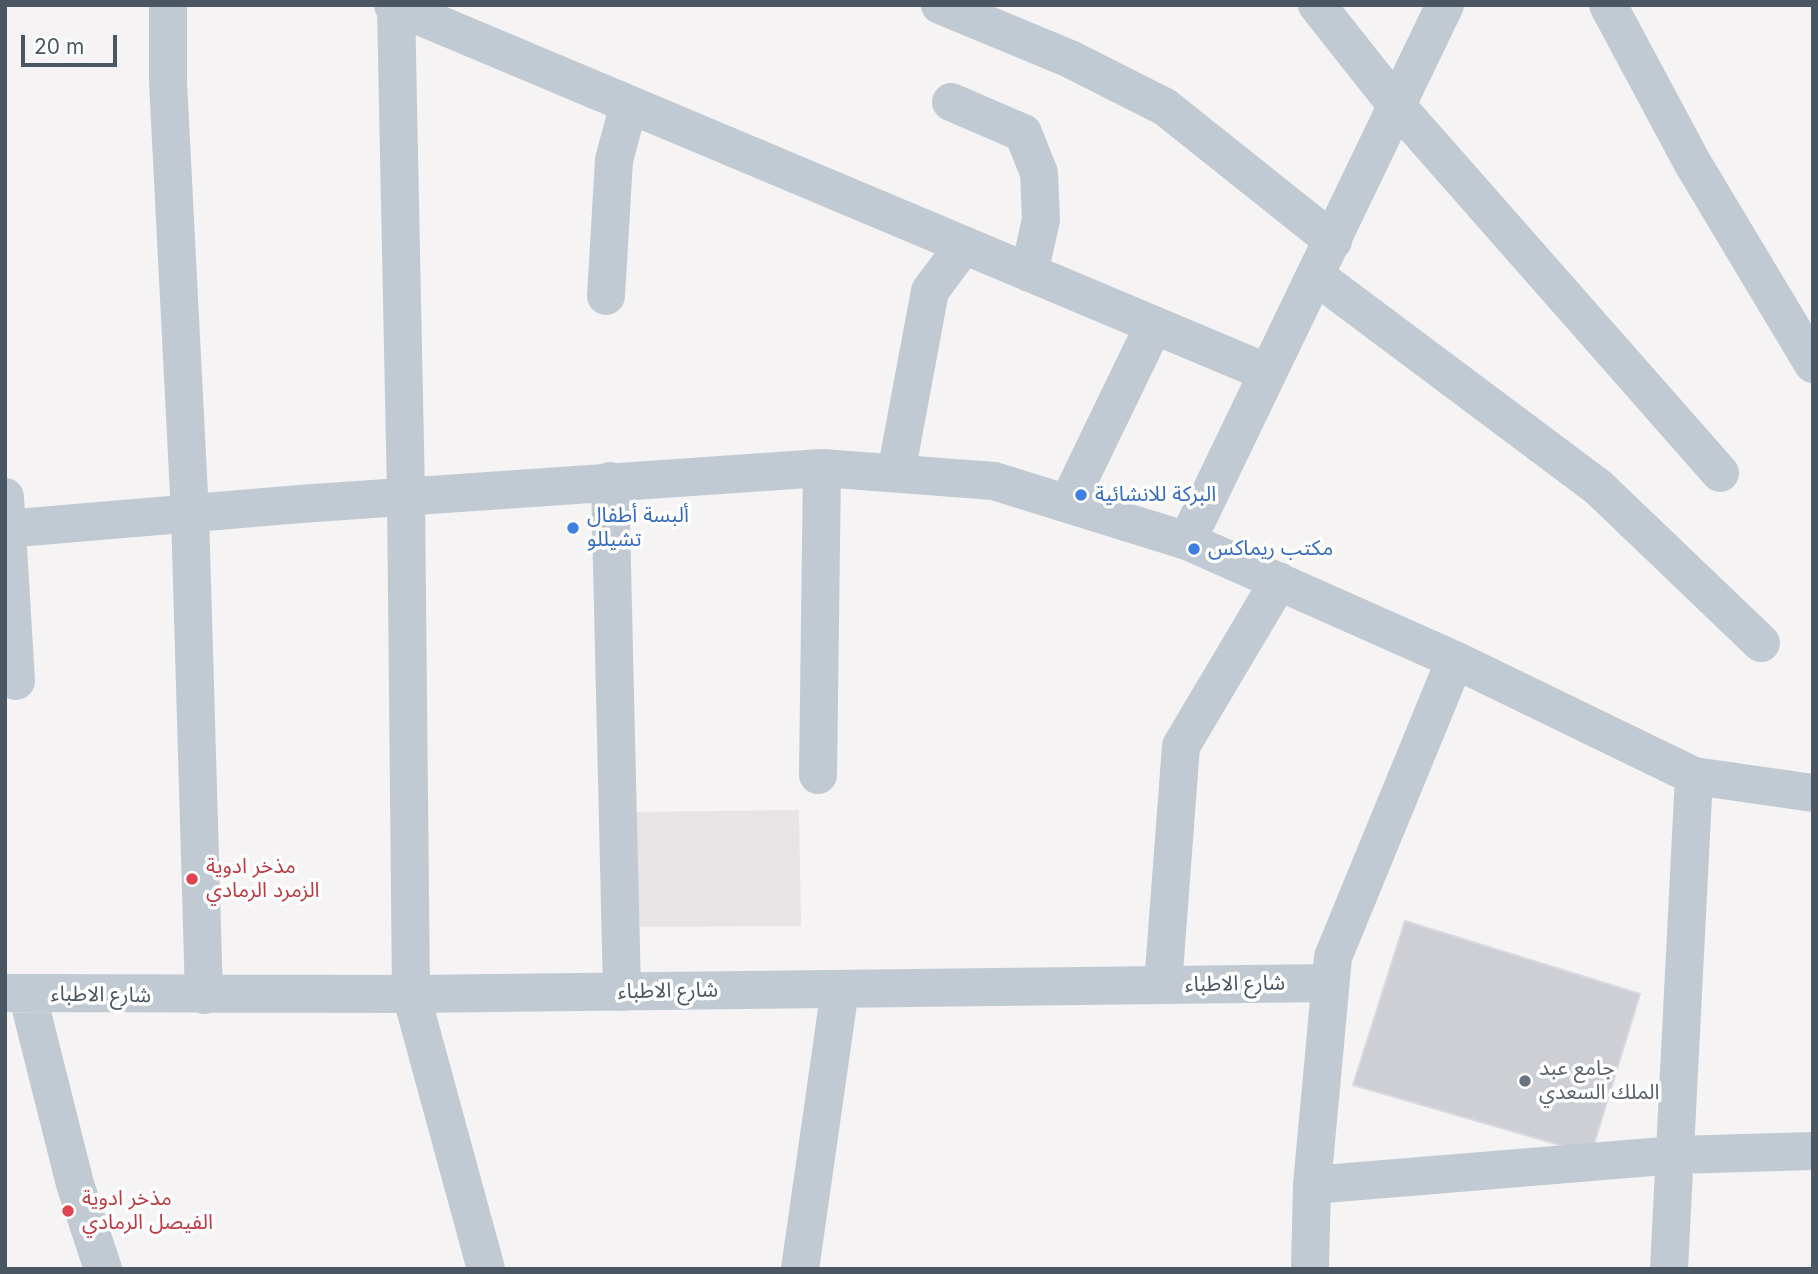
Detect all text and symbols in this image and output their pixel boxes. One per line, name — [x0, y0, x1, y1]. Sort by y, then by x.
scale bar — [24, 21, 121, 65]
text: 20 m — [34, 34, 84, 59]
place label: البركة للانشائية — [1095, 482, 1216, 508]
marker: البركة للانشائية — [1073, 487, 1089, 503]
place label: ألبسة أطفال تشيللو — [587, 503, 689, 553]
marker: ألبسة أطفال تشيللو — [565, 520, 581, 536]
place label: مكتب ريماكس — [1208, 536, 1333, 562]
marker: مكتب ريماكس — [1186, 541, 1202, 557]
place label: مذخر ادوية الزمرد الرمادي — [206, 854, 320, 904]
marker: مذخر ادوية الزمرد الرمادي — [184, 871, 200, 887]
street label: شارع الاطباء — [1185, 971, 1285, 997]
street label: شارع الاطباء — [618, 978, 718, 1004]
street label: شارع الاطباء — [51, 982, 151, 1008]
place label: جامع عبد الملك السعدي — [1539, 1056, 1660, 1106]
marker: جامع عبد الملك السعدي — [1517, 1073, 1533, 1089]
place label: مذخر ادوية الفيصل الرمادي — [82, 1186, 213, 1236]
marker: مذخر ادوية الفيصل الرمادي — [60, 1203, 76, 1219]

